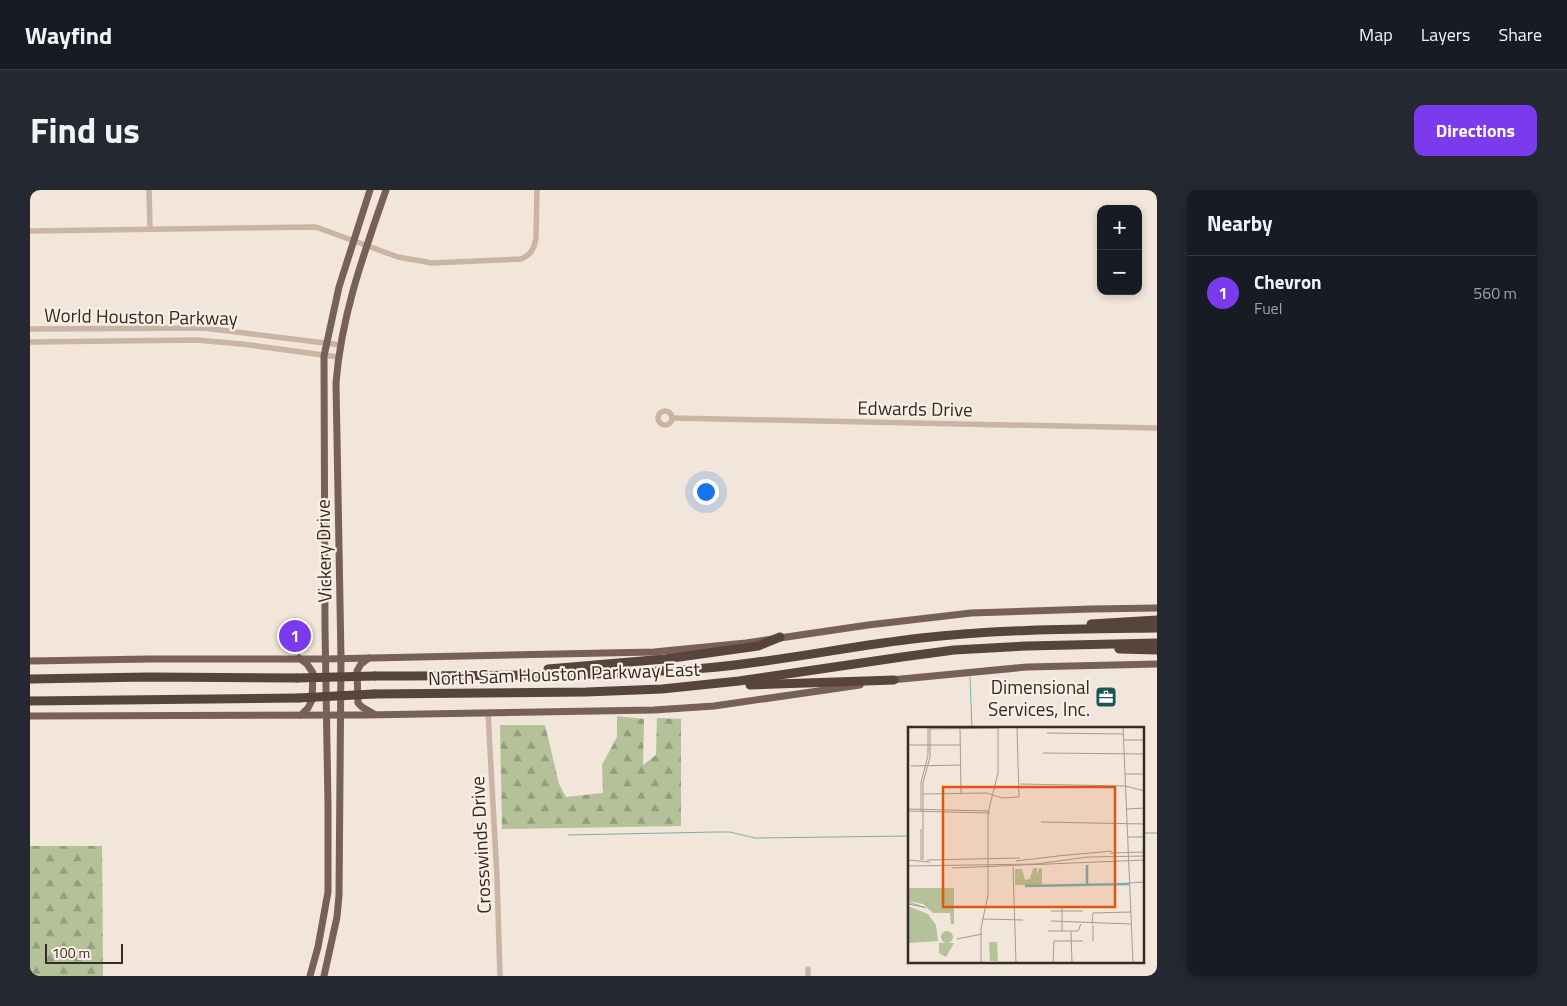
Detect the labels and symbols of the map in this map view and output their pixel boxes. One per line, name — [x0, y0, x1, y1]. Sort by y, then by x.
street label: World Houston Parkway — [44, 300, 238, 332]
street label: Edwards Drive — [857, 392, 973, 424]
your location — [693, 479, 719, 505]
street label: Vickery Drive — [308, 499, 338, 603]
pin: 1 — [279, 617, 311, 655]
street label: North Sam Houston Parkway East — [428, 654, 701, 692]
place label: Dimensional Services, Inc. — [988, 672, 1090, 723]
office icon: Dimensional Services, Inc. — [1094, 685, 1118, 709]
inset map — [908, 727, 1144, 964]
street label: Crosswinds Drive — [462, 775, 498, 915]
scale bar — [45, 941, 122, 964]

